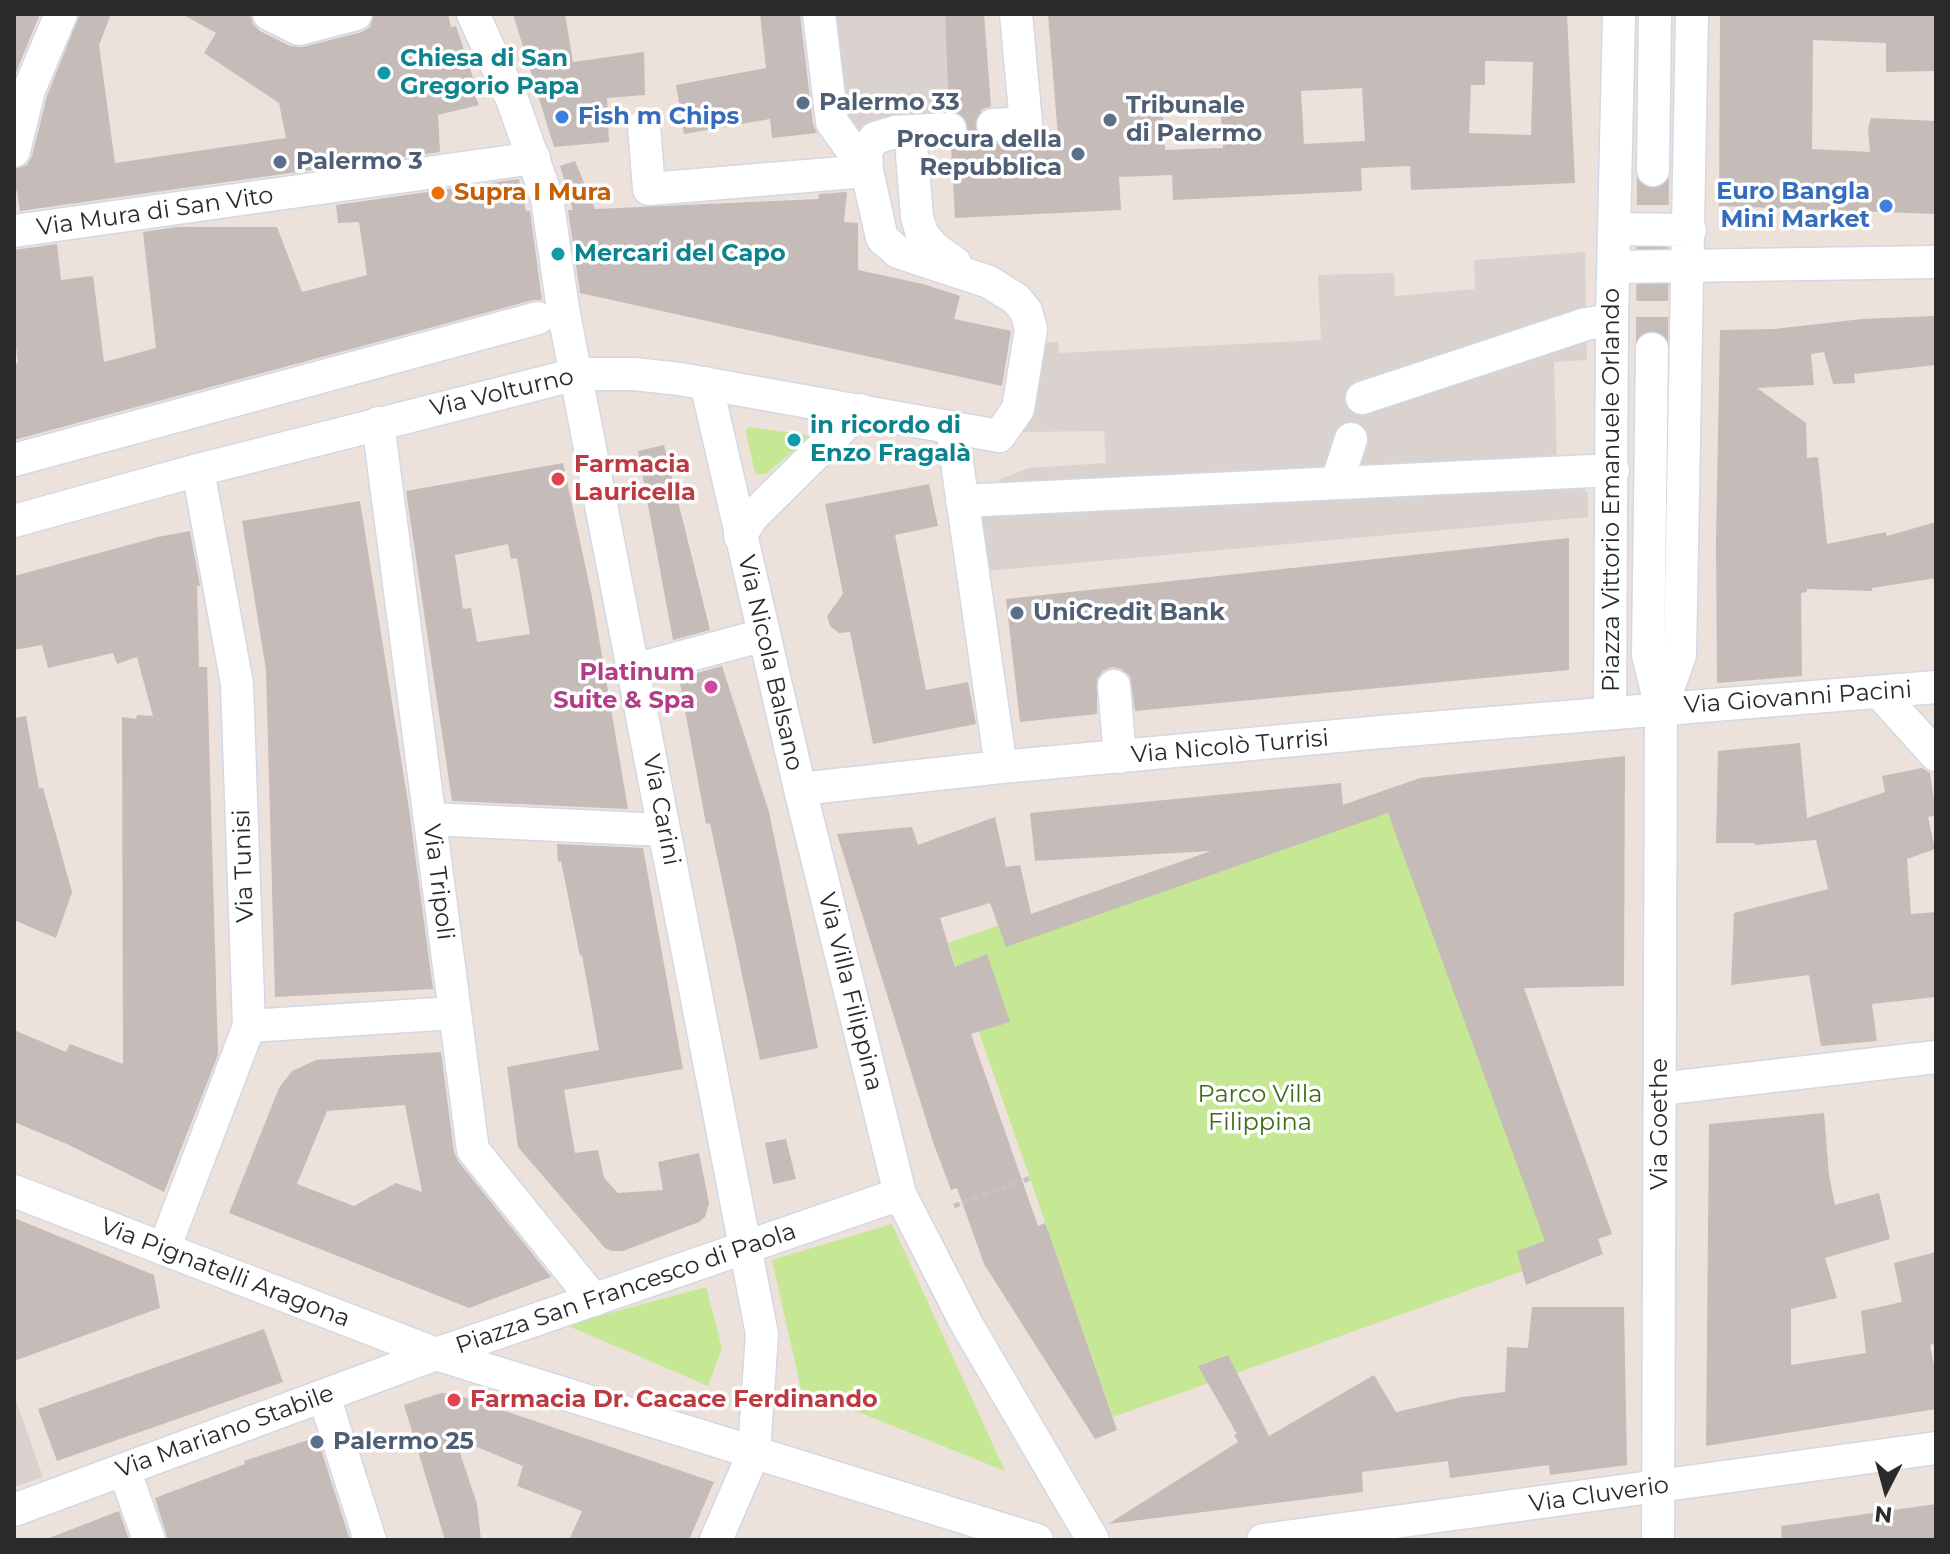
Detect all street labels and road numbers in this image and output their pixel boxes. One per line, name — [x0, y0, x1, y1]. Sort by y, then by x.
street label: Via Mura di San Vito — [35, 181, 275, 243]
street label: Piazza Vittorio Emanuele Orlando — [1598, 288, 1626, 692]
street label: Via Volturno — [427, 362, 577, 424]
street label: Via Nicola Balsano — [731, 552, 809, 774]
street label: Via Giovanni Pacini — [1683, 676, 1913, 720]
street label: Via Nicolò Turrisi — [1130, 724, 1330, 770]
street label: Via Carini — [636, 752, 686, 868]
street label: Via Tunisi — [228, 809, 260, 923]
street label: Via Tripoli — [417, 822, 459, 942]
street label: Via Villa Filippina — [811, 890, 889, 1094]
street label: Via Goethe — [1646, 1058, 1674, 1190]
street label: Via Pignatelli Aragona — [96, 1212, 354, 1334]
street label: Piazza San Francesco di Paola — [452, 1217, 800, 1361]
street label: Via Mariano Stabile — [112, 1379, 338, 1485]
street label: Via Cluverio — [1527, 1471, 1671, 1519]

